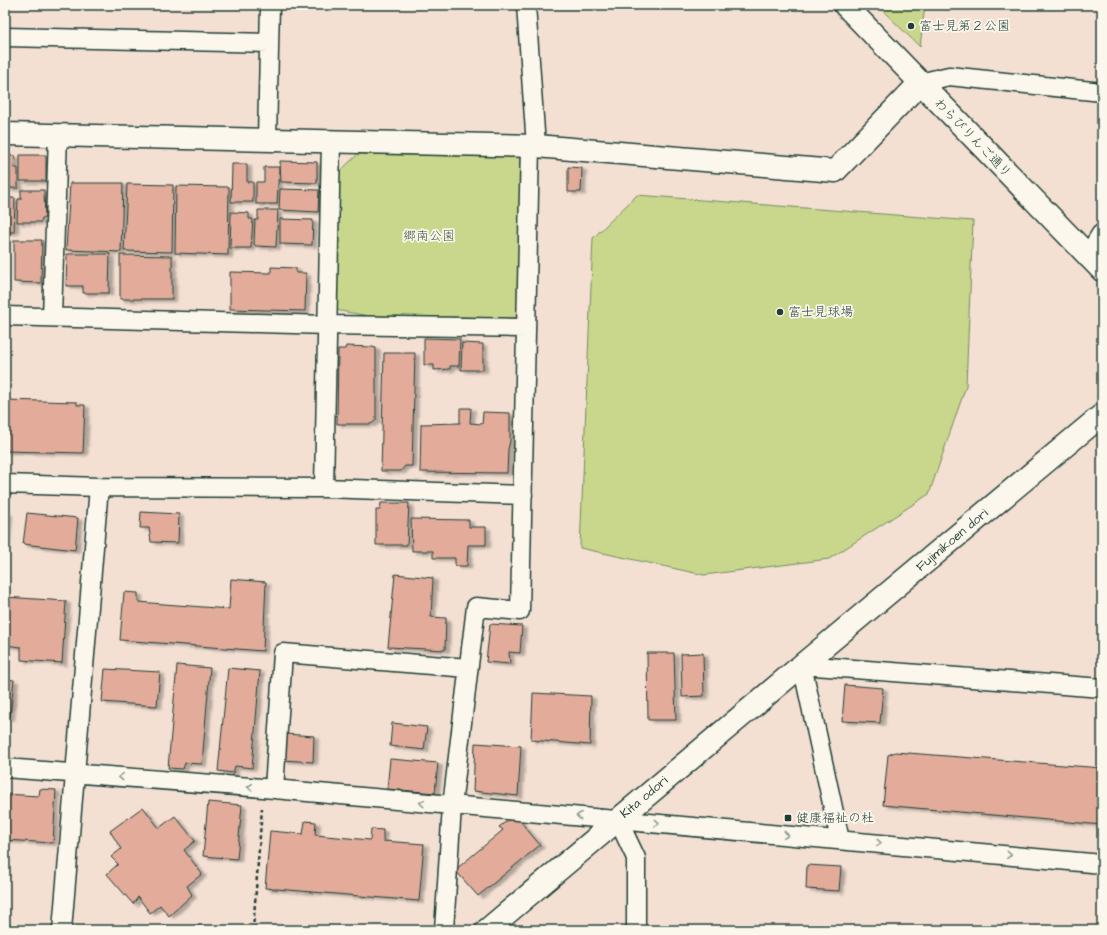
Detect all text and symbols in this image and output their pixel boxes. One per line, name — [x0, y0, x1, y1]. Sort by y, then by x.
place label: 富士見第２公園 — [919, 17, 1010, 35]
marker: 富士見第２公園 — [906, 21, 916, 31]
street label: わらびりんご通り — [930, 94, 1016, 182]
park label: 郷南公園 — [403, 227, 455, 245]
place label: 富士見球場 — [788, 303, 853, 321]
marker: 富士見球場 — [775, 307, 785, 317]
street label: Fujimikoen dori — [912, 504, 992, 576]
street label: Kita odori — [616, 772, 672, 822]
one-way arrow — [118, 773, 124, 782]
one-way arrow — [247, 782, 253, 791]
one-way arrow — [419, 798, 425, 807]
place label: 健康福祉の杜 — [796, 809, 874, 827]
one-way arrow — [576, 812, 582, 821]
marker: 健康福祉の杜 — [783, 813, 793, 823]
one-way arrow — [654, 818, 660, 827]
one-way arrow — [783, 830, 789, 839]
one-way arrow — [876, 839, 882, 848]
one-way arrow — [1006, 850, 1012, 859]

